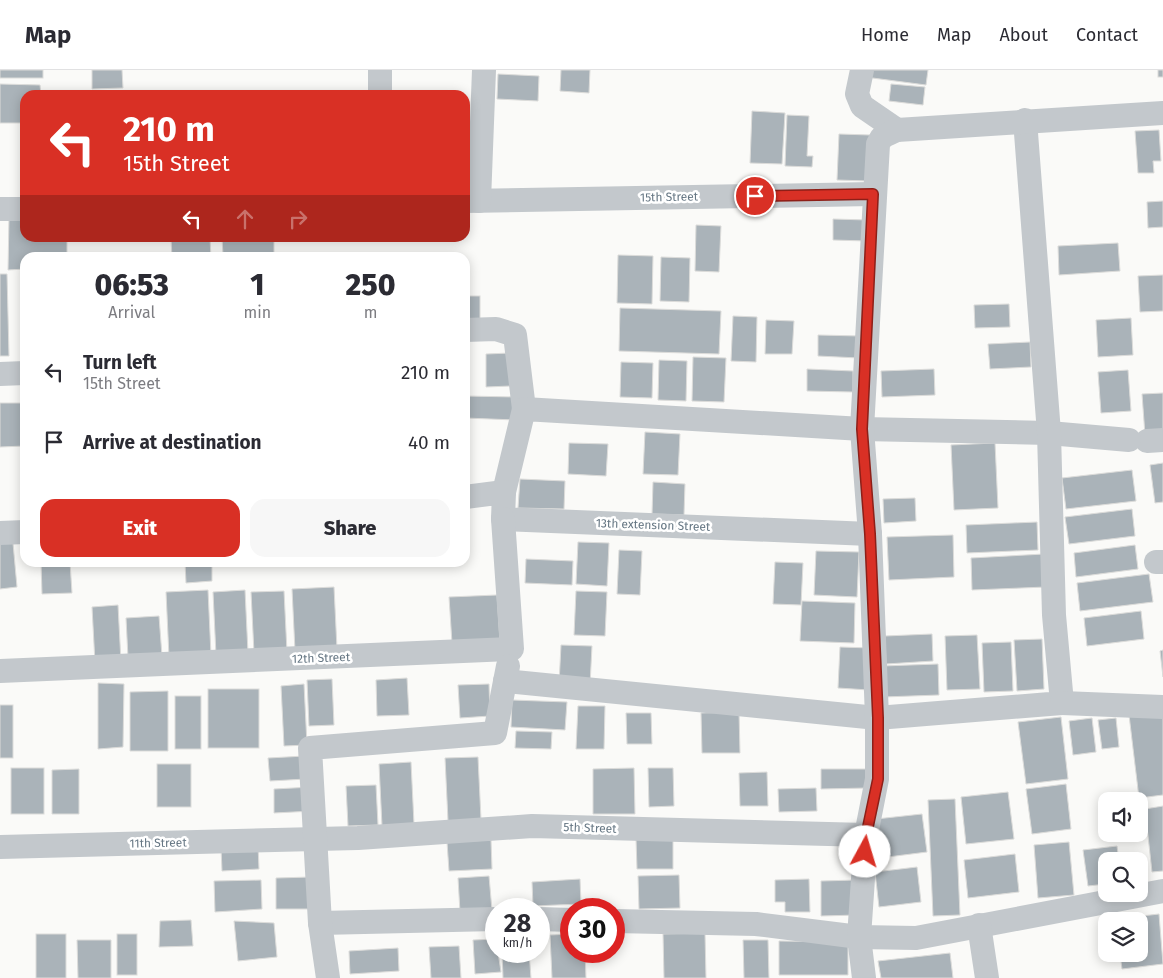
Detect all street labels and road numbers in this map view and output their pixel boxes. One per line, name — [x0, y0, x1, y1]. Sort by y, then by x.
street label: 15th Street — [640, 189, 699, 205]
street label: 13th extension Street — [596, 516, 711, 534]
street label: 12th Street — [292, 650, 351, 666]
street label: 5th Street — [563, 820, 617, 836]
street label: 11th Street — [129, 835, 187, 850]

